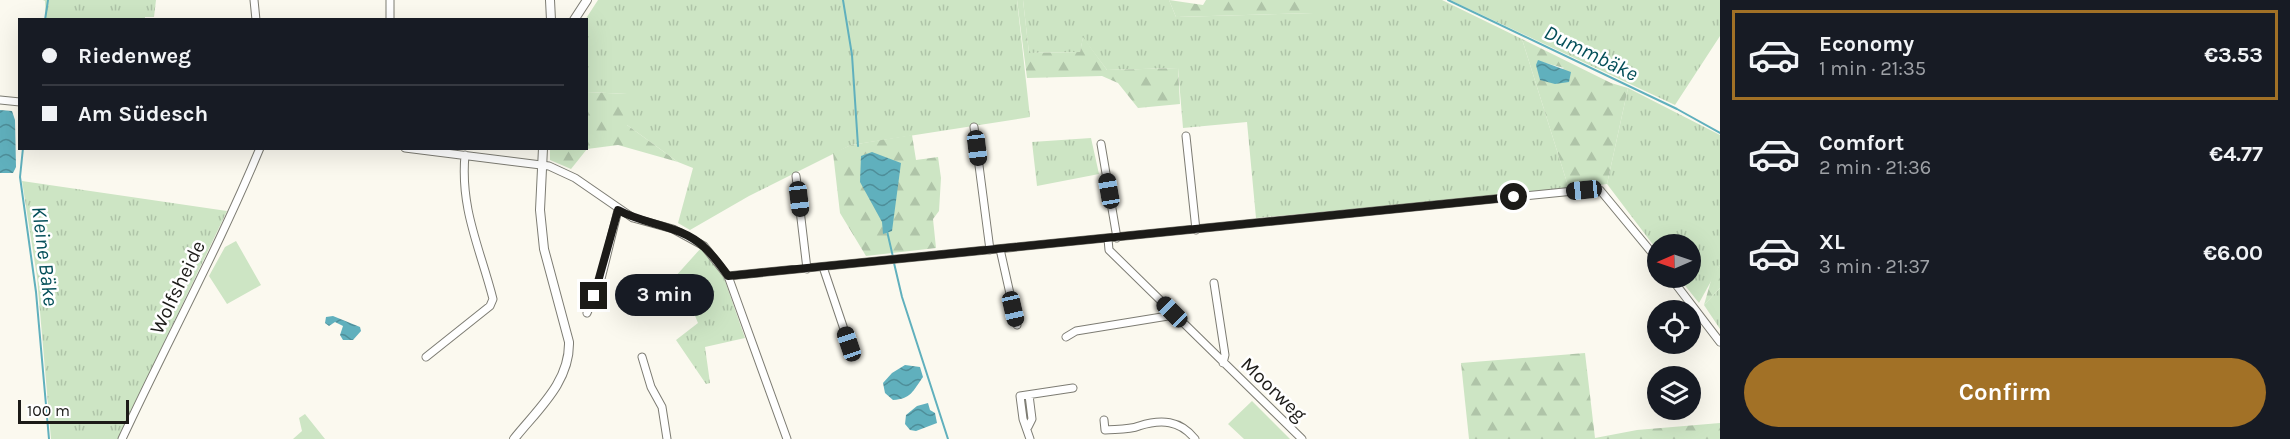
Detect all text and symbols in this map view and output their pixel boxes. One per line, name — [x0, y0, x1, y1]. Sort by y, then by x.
water label: Dummbäke — [1540, 20, 1642, 86]
icon: car — [1747, 28, 1801, 82]
text: Economy — [1819, 31, 1914, 57]
text: €3.53 — [2204, 42, 2263, 68]
text: Riedenweg — [78, 43, 191, 69]
text: 1 min · 21:35 — [1819, 57, 1926, 80]
text: Am Südesch — [78, 101, 208, 127]
icon: car — [1747, 127, 1801, 181]
car — [966, 129, 988, 167]
text: Comfort — [1819, 130, 1904, 156]
text: €4.77 — [2209, 141, 2263, 167]
text: 2 min · 21:36 — [1819, 156, 1931, 179]
car — [1097, 172, 1121, 210]
car — [1565, 179, 1603, 201]
car — [788, 180, 810, 218]
route start — [1500, 183, 1527, 210]
water label: Kleine Bäke — [27, 205, 63, 308]
icon: car — [1747, 226, 1801, 280]
text: XL — [1819, 229, 1845, 255]
north arrow — [1647, 234, 1701, 288]
map controls — [1647, 234, 1701, 420]
street label: Wolfsheide — [145, 237, 210, 338]
text: €6.00 — [2203, 240, 2263, 266]
text: 3 min · 21:37 — [1819, 255, 1929, 278]
callout: 3 min — [615, 275, 714, 317]
route end — [580, 282, 607, 309]
text: 3 min — [637, 283, 692, 306]
car — [1000, 289, 1026, 329]
car — [1153, 293, 1191, 331]
button: locate — [1647, 300, 1701, 354]
car — [835, 324, 863, 364]
street label: Moorweg — [1236, 353, 1311, 426]
button: Confirm — [1744, 358, 2266, 427]
button: layers — [1647, 366, 1701, 420]
scale bar — [18, 397, 129, 424]
text: 100 m — [27, 401, 70, 420]

